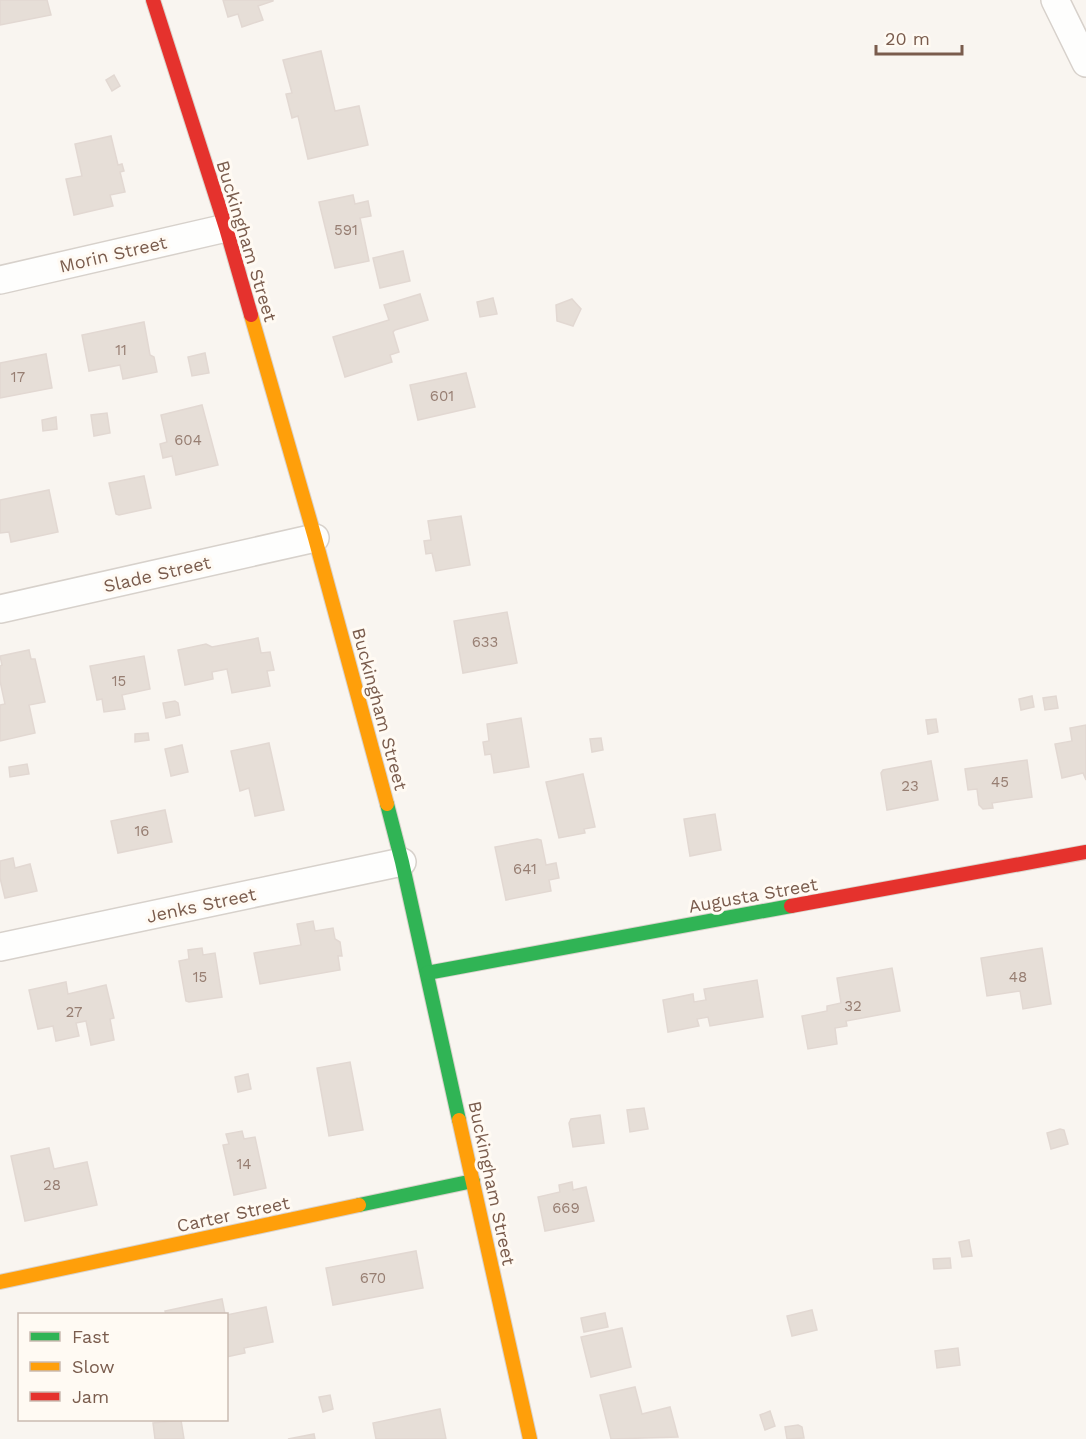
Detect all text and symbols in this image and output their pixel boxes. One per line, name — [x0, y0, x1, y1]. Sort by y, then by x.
scale bar — [876, 18, 962, 56]
text: 20 m — [885, 28, 930, 49]
street label: Buckingham Street — [212, 158, 282, 325]
house number: 591 — [334, 221, 358, 239]
street label: Morin Street — [57, 231, 169, 277]
house number: 11 — [115, 341, 127, 359]
house number: 17 — [11, 368, 25, 386]
house number: 601 — [430, 387, 454, 405]
house number: 604 — [174, 431, 202, 449]
street label: Slade Street — [101, 551, 213, 597]
street label: Buckingham Street — [348, 625, 412, 793]
house number: 633 — [472, 633, 498, 651]
house number: 15 — [112, 672, 126, 690]
house number: 45 — [991, 773, 1009, 791]
house number: 23 — [901, 777, 919, 795]
house number: 16 — [135, 822, 149, 840]
house number: 641 — [513, 860, 537, 878]
street label: Augusta Street — [687, 873, 820, 917]
street label: Jenks Street — [144, 883, 258, 927]
house number: 15 — [193, 968, 207, 986]
house number: 48 — [1009, 968, 1027, 986]
house number: 32 — [844, 997, 862, 1015]
house number: 27 — [66, 1003, 82, 1021]
street label: Buckingham Street — [464, 1099, 520, 1268]
house number: 14 — [236, 1155, 252, 1173]
house number: 28 — [43, 1176, 61, 1194]
street label: Carter Street — [175, 1192, 292, 1236]
house number: 669 — [552, 1199, 580, 1217]
house number: 670 — [360, 1269, 386, 1287]
legend — [18, 1313, 228, 1421]
text: Fast — [72, 1326, 110, 1347]
text: Slow — [72, 1356, 115, 1377]
text: Jam — [72, 1386, 109, 1407]

